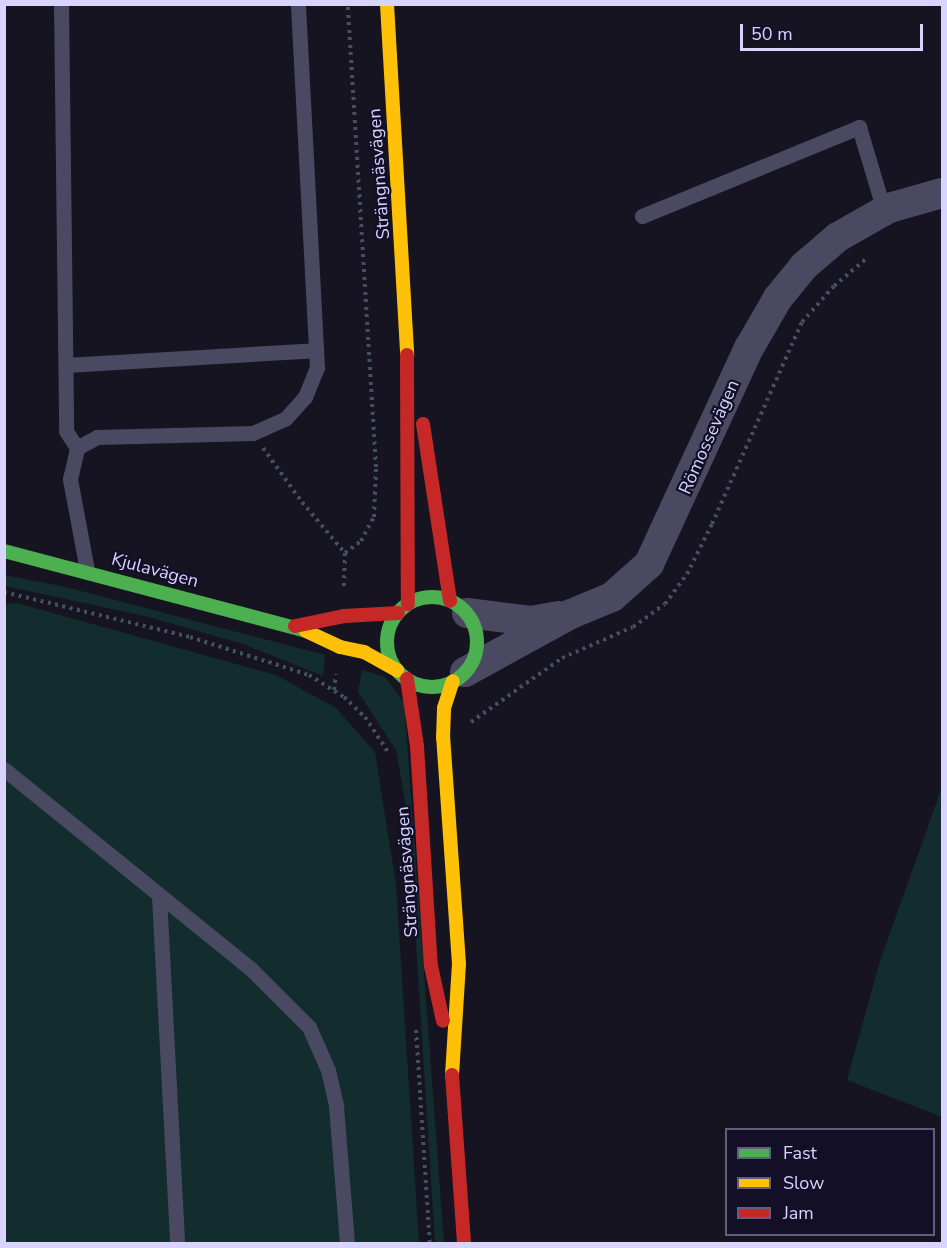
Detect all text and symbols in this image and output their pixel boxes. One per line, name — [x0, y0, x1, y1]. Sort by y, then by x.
scale bar — [743, 12, 926, 50]
text: 50 m — [751, 22, 793, 46]
street label: Strängnäsvägen — [364, 108, 394, 240]
street label: Römossevägen — [674, 376, 744, 498]
street label: Kjulavägen — [109, 548, 201, 592]
street label: Strängnäsvägen — [392, 806, 422, 938]
legend — [725, 1128, 935, 1236]
text: Fast — [783, 1141, 817, 1165]
text: Slow — [783, 1171, 824, 1195]
text: Jam — [783, 1201, 814, 1225]

